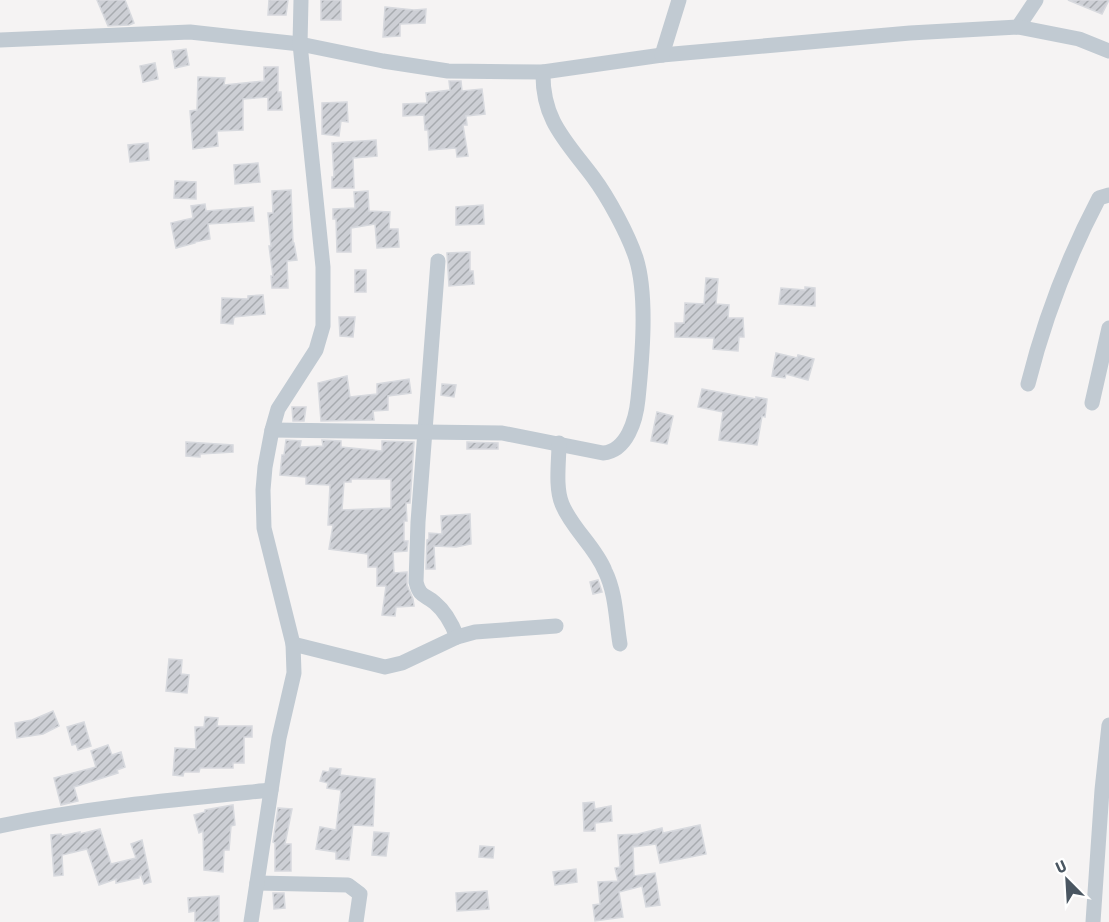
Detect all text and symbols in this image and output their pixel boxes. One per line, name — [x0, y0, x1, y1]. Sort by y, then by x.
north arrow — [1037, 850, 1097, 910]
text: U — [1053, 856, 1069, 876]

